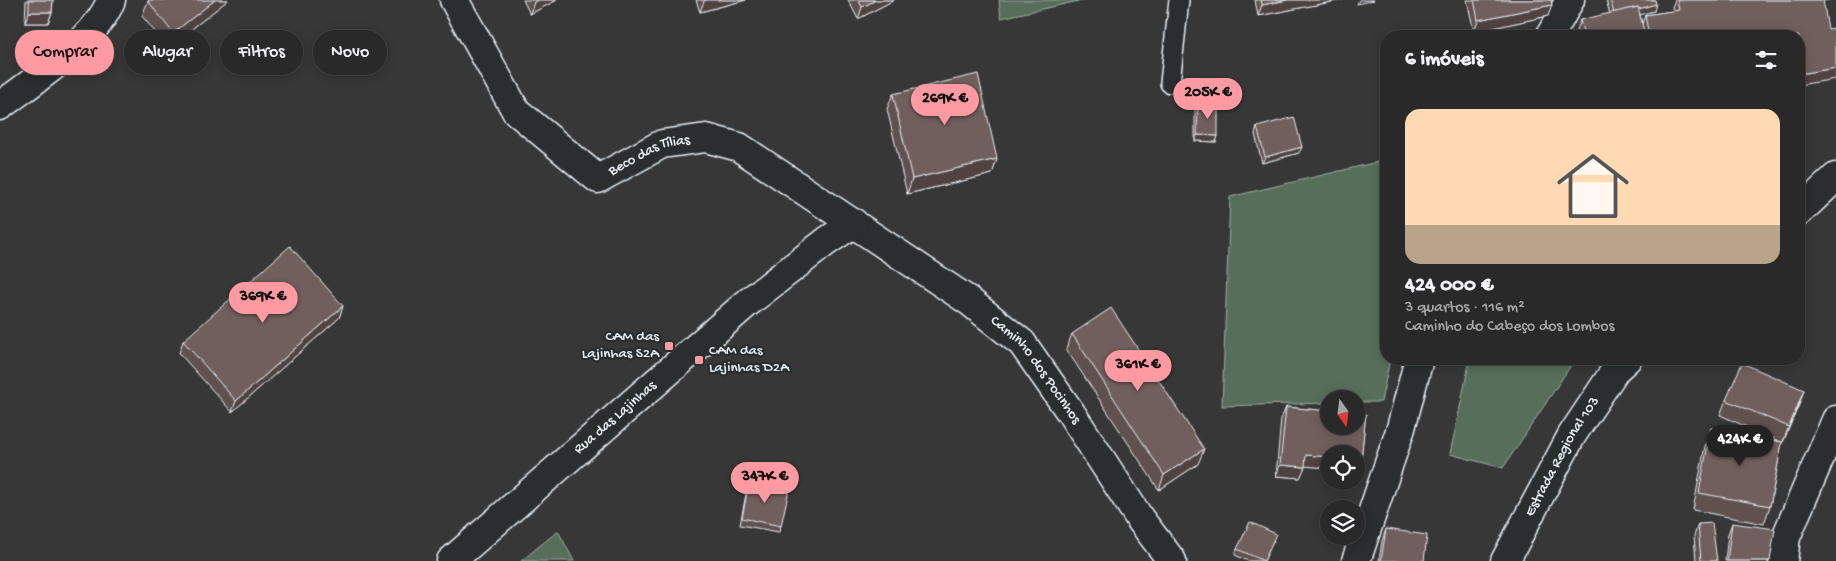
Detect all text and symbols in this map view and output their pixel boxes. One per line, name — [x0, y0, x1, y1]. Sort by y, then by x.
chip: Comprar — [15, 30, 114, 75]
chip: Alugar — [124, 30, 210, 75]
chip: Filtros — [220, 30, 303, 75]
chip: Novo — [313, 30, 387, 75]
icon: filters — [1752, 46, 1780, 74]
text: 6 imóveis — [1405, 48, 1483, 73]
pin: 205K € — [1167, 78, 1249, 120]
pin: 269K € — [904, 84, 986, 126]
text: 205K € — [1184, 84, 1232, 103]
text: 269K € — [922, 90, 968, 109]
street label: Beco das Tílias — [605, 131, 692, 181]
icon: home — [1548, 141, 1638, 231]
text: 424 000 € — [1405, 274, 1493, 299]
pin: 369K € — [222, 282, 304, 324]
text: 369K € — [240, 288, 286, 307]
text: 3 quartos · 116 m² — [1405, 299, 1525, 318]
street label: Caminho dos Pocinhos — [986, 312, 1085, 428]
text: Caminho do Cabeço dos Lombos — [1405, 318, 1614, 337]
place label: CAM das Lajinhas S2A — [582, 328, 660, 363]
marker: CAM das Lajinhas S2A — [663, 340, 675, 352]
place label: CAM das Lajinhas D2A — [709, 342, 790, 377]
pin: 361K € — [1097, 350, 1179, 392]
marker: CAM das Lajinhas D2A — [693, 354, 705, 366]
text: 361K € — [1116, 356, 1161, 375]
street label: Rua das Lajinhas — [570, 377, 661, 459]
north arrow — [1320, 390, 1365, 435]
map controls — [1320, 390, 1365, 545]
street label: Estrada Regional 103 — [1521, 393, 1604, 520]
pin: 424K € — [1699, 424, 1781, 467]
text: 424K € — [1717, 431, 1763, 450]
button: locate — [1320, 445, 1365, 490]
pin: 347K € — [724, 462, 806, 504]
text: 347K € — [742, 468, 788, 487]
button: layers — [1320, 500, 1365, 545]

